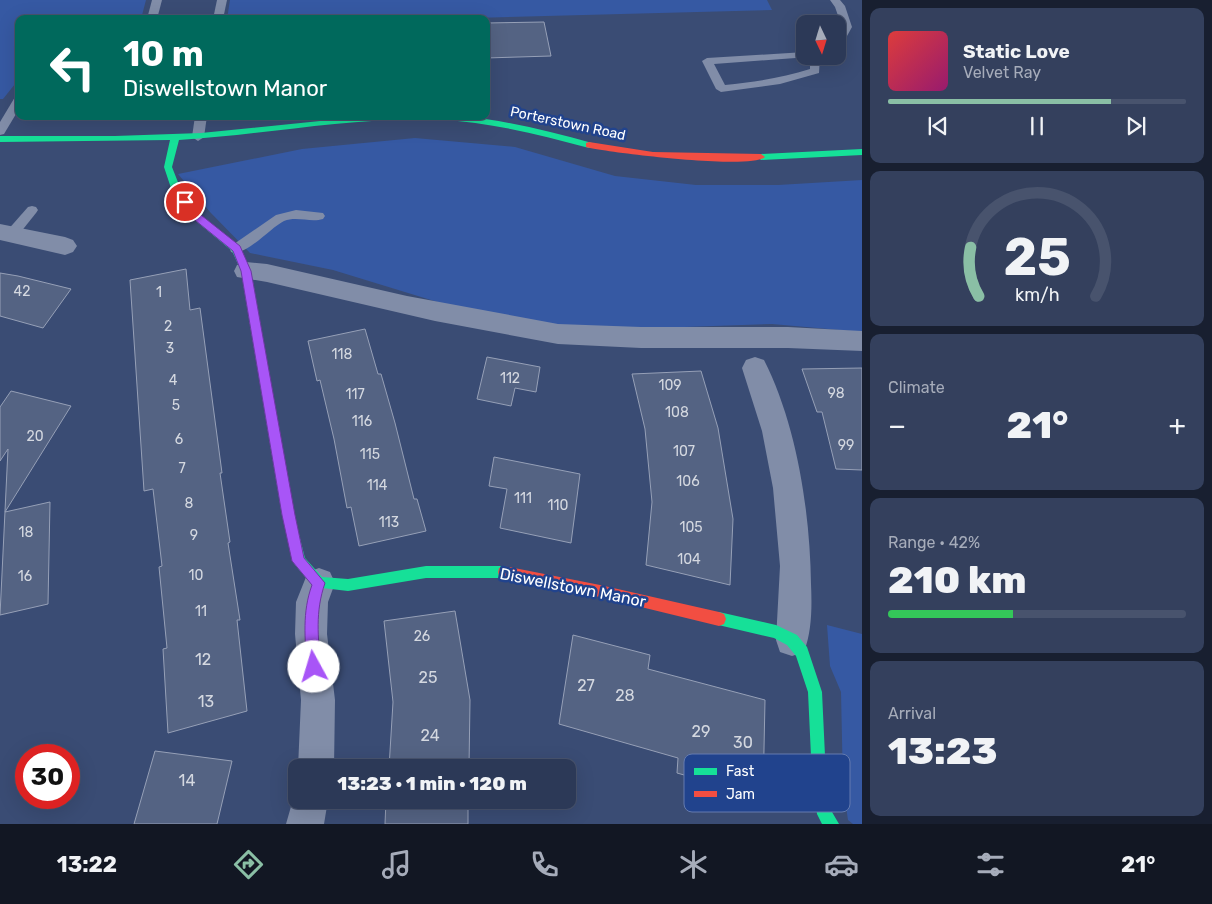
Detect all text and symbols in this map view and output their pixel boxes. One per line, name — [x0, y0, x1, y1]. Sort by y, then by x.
north arrow — [796, 15, 846, 65]
map controls — [796, 15, 846, 65]
text: 10 m — [123, 33, 204, 75]
icon: left — [40, 35, 105, 100]
text: Static Love — [963, 40, 1070, 63]
text: Velvet Ray — [963, 63, 1041, 82]
text: Diswellstown Manor — [123, 75, 327, 102]
street label: Porterstown Road — [509, 103, 627, 144]
icon: previous — [924, 112, 952, 140]
icon: pause — [1023, 112, 1051, 140]
icon: next — [1122, 112, 1150, 140]
pin — [164, 181, 206, 223]
icon: arrive — [171, 188, 199, 216]
text: 25 — [1003, 226, 1071, 288]
house number: 42 — [14, 283, 30, 300]
house number: 1 — [156, 284, 162, 301]
text: km/h — [1015, 284, 1059, 305]
house number: 2 — [164, 318, 172, 335]
house number: 3 — [166, 340, 174, 357]
house number: 118 — [332, 346, 353, 363]
house number: 112 — [500, 370, 520, 387]
house number: 4 — [169, 372, 178, 389]
house number: 109 — [658, 377, 682, 394]
text: Climate — [888, 378, 945, 397]
house number: 98 — [827, 385, 845, 402]
house number: 117 — [345, 386, 365, 403]
house number: 5 — [172, 397, 180, 414]
text: 21° — [1007, 402, 1068, 448]
house number: 108 — [665, 404, 689, 421]
text: − — [888, 409, 906, 442]
text: + — [1169, 409, 1186, 442]
house number: 116 — [352, 413, 372, 430]
house number: 20 — [26, 428, 44, 445]
house number: 6 — [175, 431, 183, 448]
house number: 99 — [838, 437, 854, 454]
house number: 107 — [673, 443, 695, 460]
house number: 115 — [360, 446, 380, 463]
house number: 7 — [178, 460, 186, 477]
house number: 106 — [676, 473, 700, 490]
house number: 114 — [367, 477, 388, 494]
house number: 111 — [514, 490, 532, 507]
house number: 8 — [185, 495, 194, 512]
house number: 110 — [548, 497, 569, 514]
house number: 113 — [379, 514, 399, 531]
house number: 105 — [679, 519, 703, 536]
house number: 18 — [19, 524, 34, 541]
house number: 9 — [190, 527, 198, 544]
text: Range · 42% — [888, 533, 980, 552]
house number: 104 — [677, 551, 701, 568]
text: 210 km — [888, 557, 1026, 603]
street label: Diswellstown Manor — [498, 564, 648, 611]
house number: 10 — [189, 567, 204, 584]
house number: 16 — [18, 568, 32, 585]
house number: 11 — [195, 603, 207, 620]
house number: 26 — [414, 628, 430, 645]
position arrow — [287, 640, 339, 692]
house number: 12 — [195, 650, 211, 669]
house number: 25 — [419, 668, 437, 687]
house number: 27 — [577, 676, 595, 695]
house number: 28 — [615, 686, 635, 705]
house number: 13 — [198, 692, 214, 711]
text: Arrival — [888, 704, 936, 723]
house number: 29 — [692, 722, 710, 741]
house number: 24 — [420, 726, 440, 745]
text: 13:23 — [888, 728, 997, 774]
house number: 30 — [733, 733, 753, 752]
speed limit sign: 30 — [15, 744, 80, 809]
legend — [684, 754, 850, 812]
text: Fast — [726, 763, 755, 780]
house number: 14 — [179, 771, 195, 790]
text: 13:23 · 1 min · 120 m — [337, 772, 527, 795]
text: Jam — [726, 786, 755, 803]
icon: directions — [231, 847, 266, 882]
icon: music — [379, 847, 414, 882]
icon: phone — [527, 847, 562, 882]
icon: climate — [676, 847, 711, 882]
icon: car — [824, 847, 859, 882]
icon: filters — [973, 847, 1008, 882]
text: 13:22 — [57, 851, 117, 878]
text: 21° — [1121, 851, 1155, 878]

